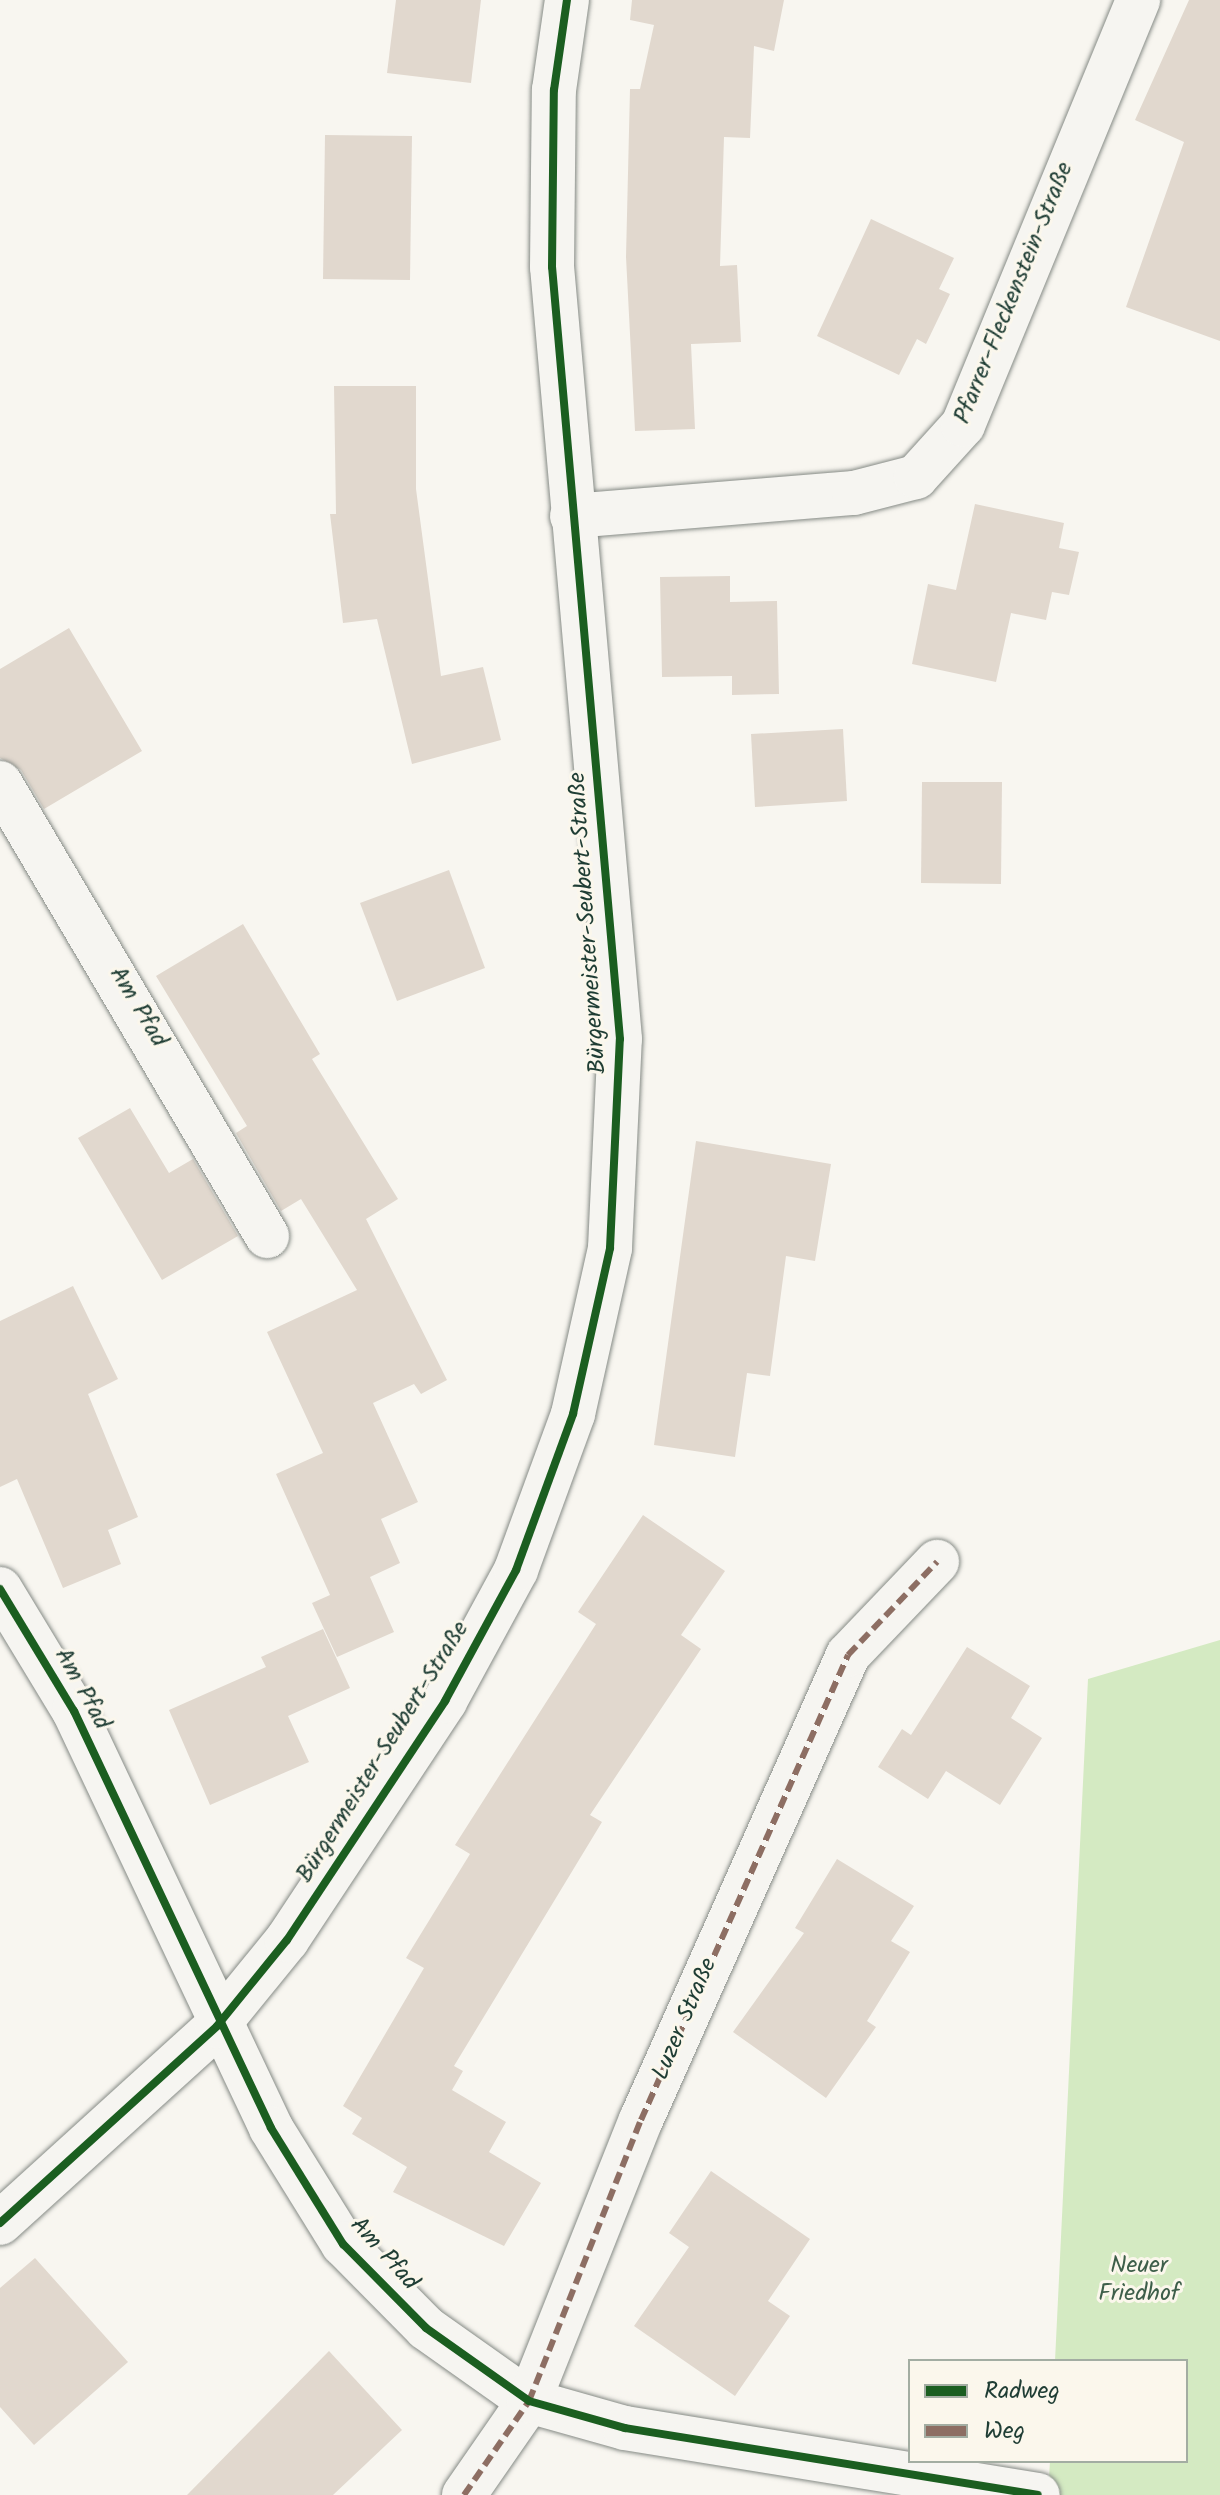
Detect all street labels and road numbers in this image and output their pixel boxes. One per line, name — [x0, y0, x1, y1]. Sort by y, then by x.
street label: Pfarrer-Fleckenstein-Straße — [948, 158, 1080, 428]
street label: Bürgermeister-Seubert-Straße — [563, 771, 613, 1075]
street label: Am Pfad — [103, 962, 173, 1052]
street label: Bürgermeister-Seubert-Straße — [291, 1616, 475, 1888]
street label: Am Pfad — [48, 1643, 116, 1735]
street label: Luzer Straße — [646, 1954, 724, 2084]
street label: Am Pfad — [344, 2211, 424, 2297]

